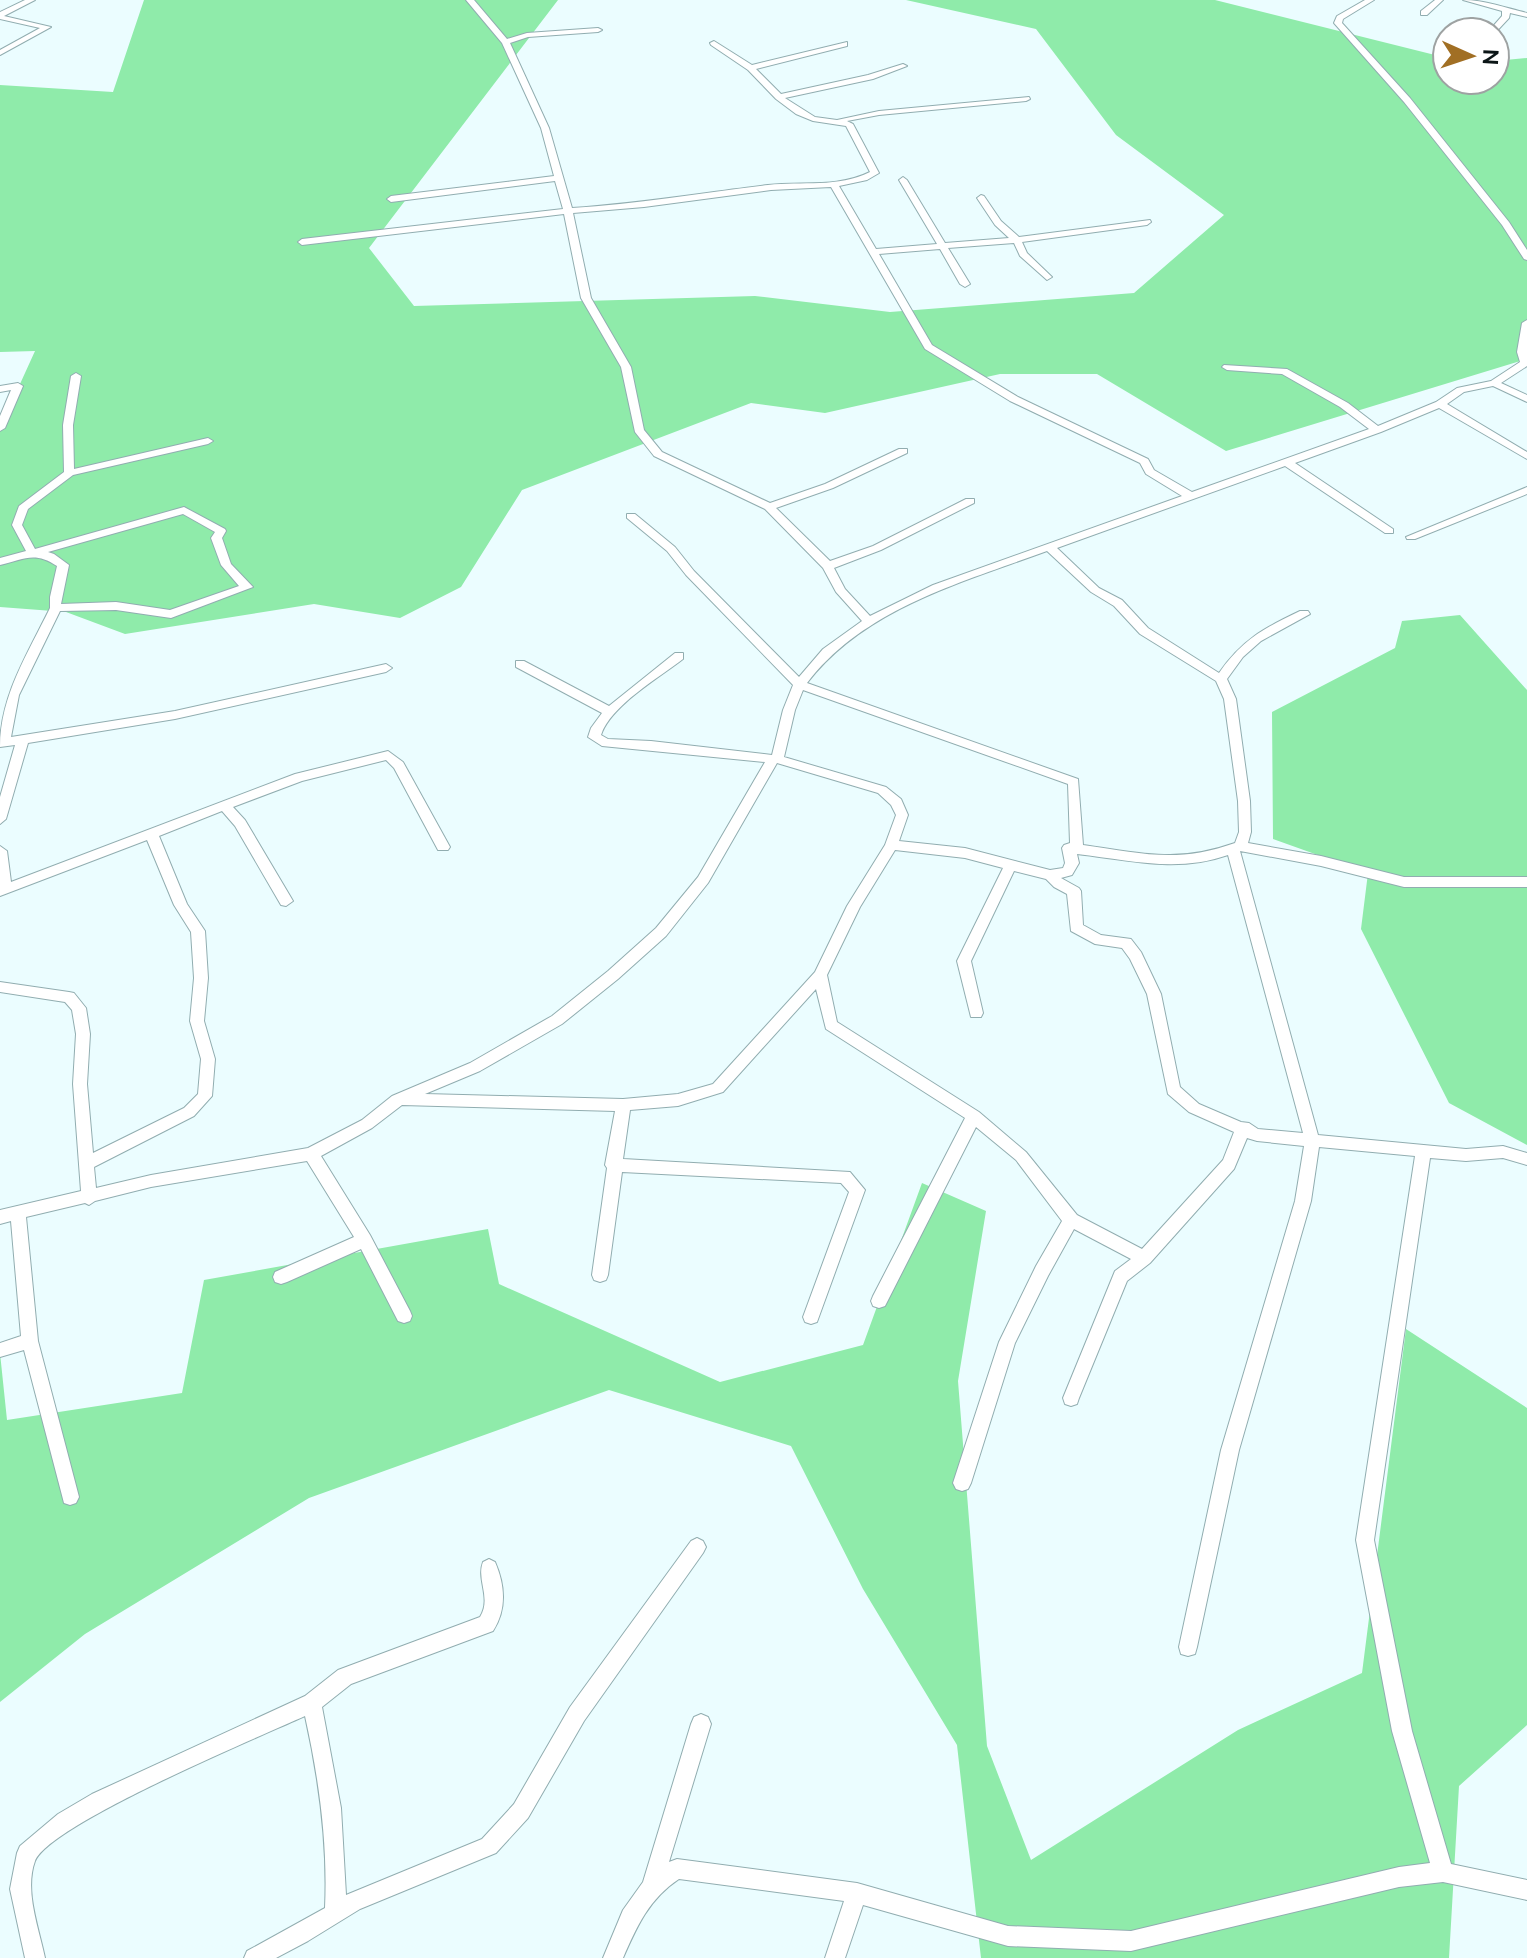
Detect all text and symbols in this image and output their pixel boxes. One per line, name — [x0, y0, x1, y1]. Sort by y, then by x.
north arrow — [1431, 16, 1511, 96]
text: N — [1479, 48, 1504, 66]

